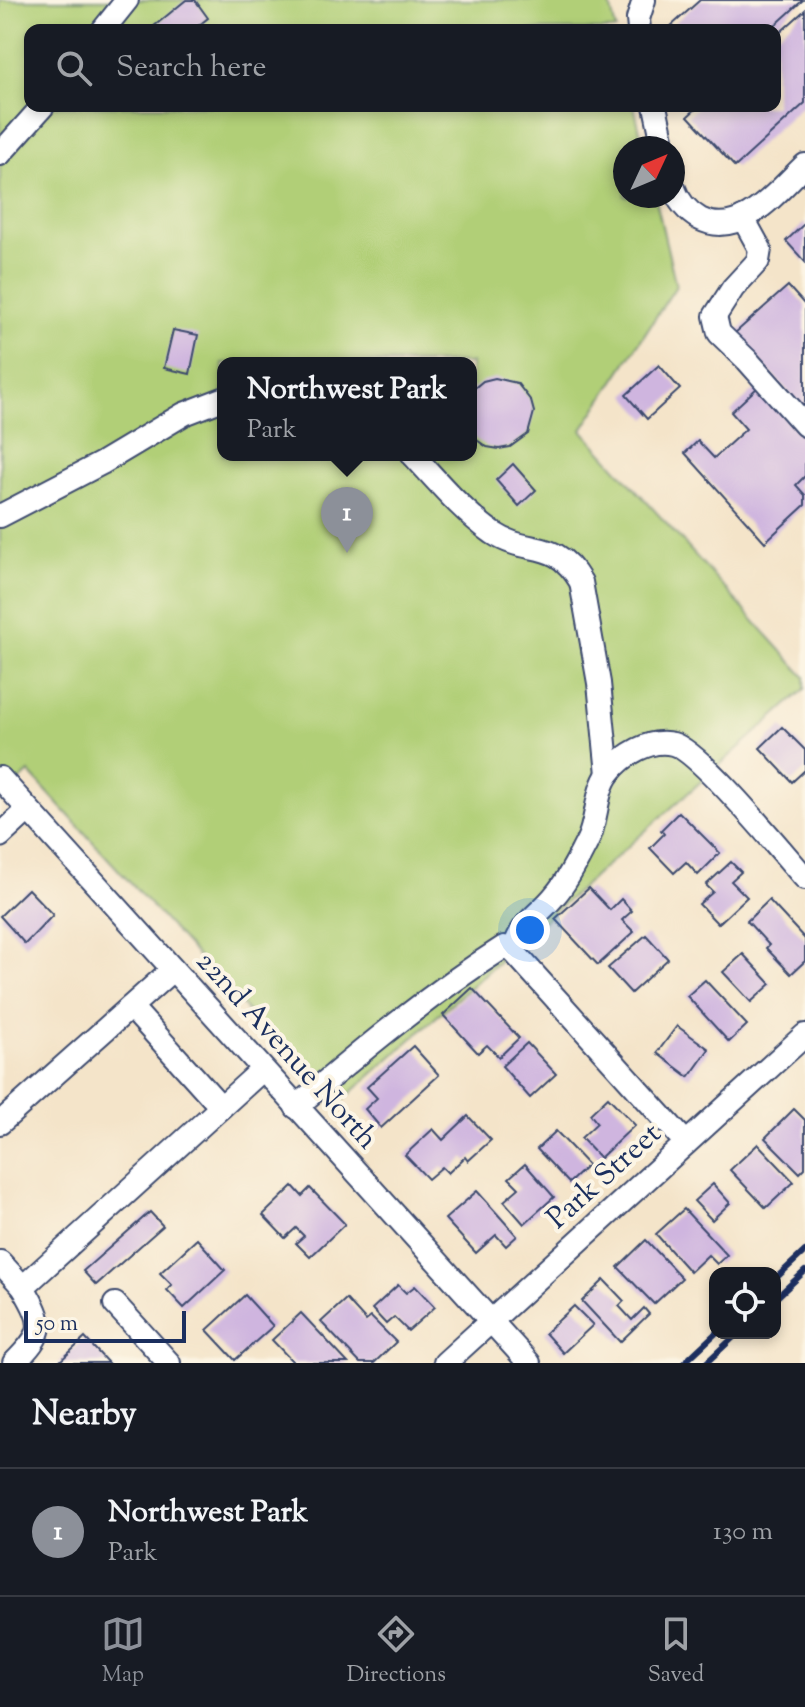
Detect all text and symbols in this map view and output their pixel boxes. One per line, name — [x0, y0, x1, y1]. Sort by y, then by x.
search box — [24, 24, 781, 112]
icon: search — [52, 46, 96, 90]
text: Search here — [116, 47, 266, 90]
north arrow — [613, 136, 685, 208]
popup — [217, 357, 477, 461]
text: Northwest Park — [247, 369, 447, 412]
text: Park — [247, 412, 297, 449]
pin: 1 — [321, 487, 373, 553]
your location — [510, 910, 550, 950]
street label: 22nd Avenue North — [185, 942, 387, 1160]
street label: Park Street — [538, 1114, 672, 1240]
map controls — [709, 1267, 781, 1339]
button: locate — [709, 1267, 781, 1339]
scale bar — [24, 1307, 186, 1343]
text: 50 m — [36, 1309, 78, 1341]
text: Nearby — [32, 1391, 137, 1440]
text: Northwest Park — [108, 1492, 308, 1535]
text: 1 — [54, 1514, 62, 1551]
text: 130 m — [713, 1514, 773, 1551]
text: Park — [108, 1535, 158, 1572]
tab: Map — [101, 1612, 145, 1692]
tab: Directions — [347, 1612, 446, 1692]
tab: Saved — [648, 1612, 704, 1692]

